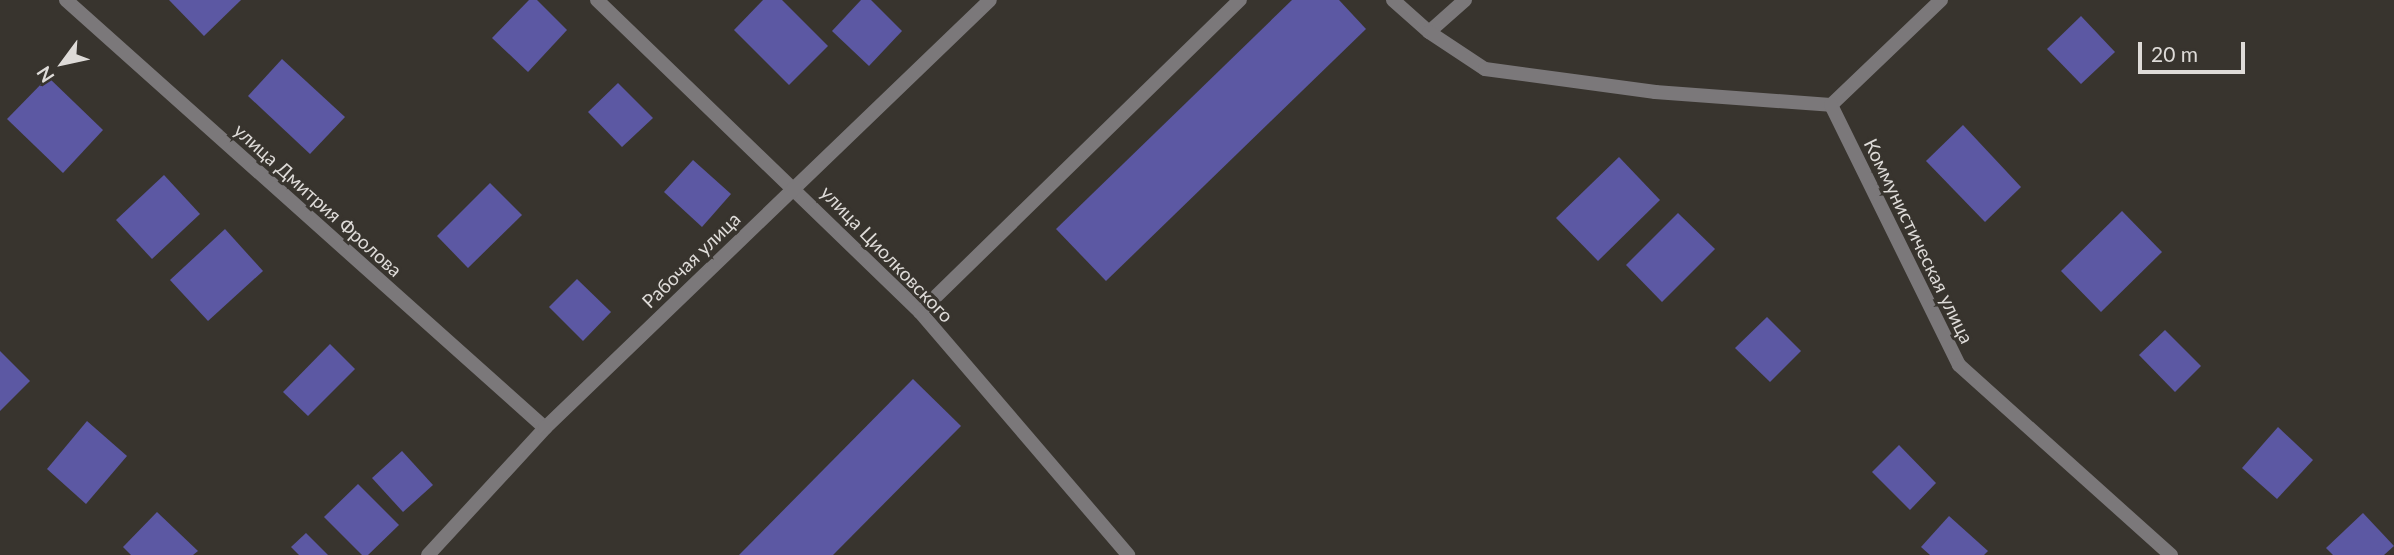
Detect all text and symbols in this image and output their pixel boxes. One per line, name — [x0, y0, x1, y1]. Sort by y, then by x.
north arrow — [28, 28, 98, 98]
scale bar — [2142, 28, 2249, 72]
text: 20 m — [2151, 41, 2198, 66]
text: N — [31, 62, 59, 87]
street label: улица Дмитрия Фролова — [229, 119, 407, 281]
street label: Коммунистическая улица — [1859, 135, 1979, 347]
street label: улица Циолковского — [816, 181, 958, 327]
street label: Рабочая улица — [637, 207, 745, 313]

